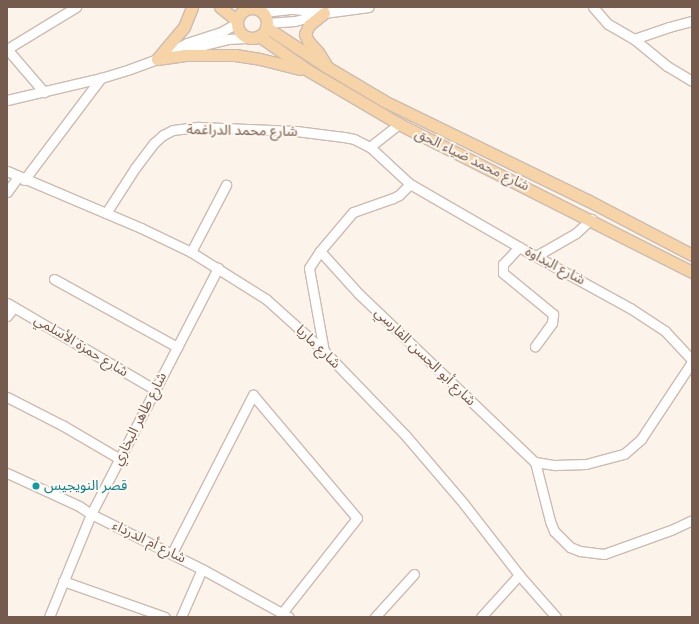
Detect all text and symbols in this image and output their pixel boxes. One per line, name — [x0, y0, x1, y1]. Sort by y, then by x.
street label: شارع محمد الدراغمة — [186, 122, 298, 140]
street label: شارع محمد ضياء الحق — [412, 125, 532, 195]
street label: شارع البداوة — [522, 243, 588, 289]
street label: شارع أبو الحسن الفارسي — [371, 304, 479, 410]
street label: شارع حمزة الأسلمي — [31, 311, 131, 381]
street label: شارع ماريا — [292, 322, 344, 372]
street label: شارع طاهر البخاري — [109, 370, 171, 468]
place label: قصر النويجيس — [44, 478, 127, 494]
marker: قصر النويجيس — [31, 481, 41, 491]
street label: شارع أم الدرداء — [110, 517, 188, 567]

